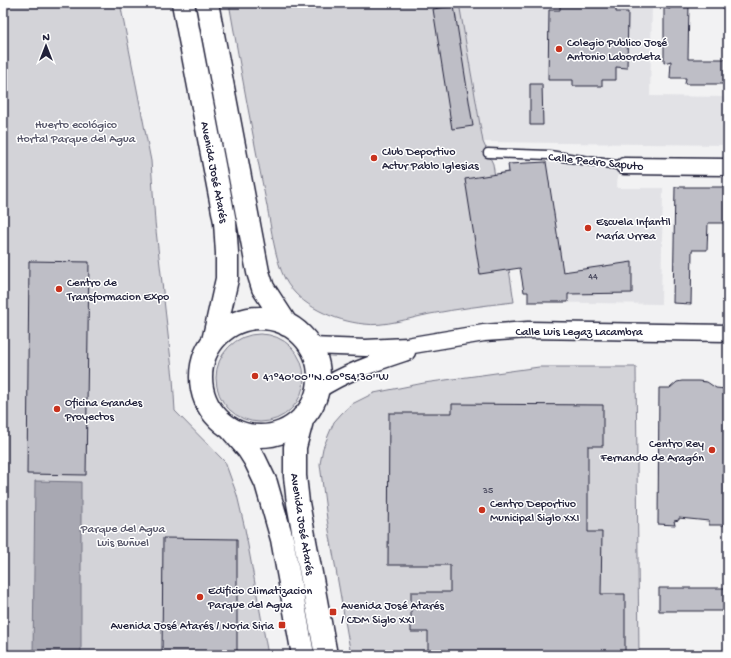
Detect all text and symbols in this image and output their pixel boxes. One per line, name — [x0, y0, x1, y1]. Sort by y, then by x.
north arrow — [26, 26, 66, 66]
text: N — [42, 32, 50, 44]
place label: Colegio Publico José Antonio Labordeta — [567, 37, 668, 65]
marker: Colegio Publico José Antonio Labordeta — [554, 44, 564, 54]
park label: Huerto ecológico Hortal Parque del Agua — [17, 119, 136, 147]
street label: Avenida José Atarés — [196, 121, 230, 225]
place label: Club Deportivo Actur Pablo Iglesias — [382, 146, 479, 174]
street label: Calle Pedro Saputo — [548, 151, 644, 175]
marker: Club Deportivo Actur Pablo Iglesias — [369, 153, 379, 163]
place label: Escuela Infantil María Urrea — [596, 216, 671, 244]
marker: Escuela Infantil María Urrea — [583, 223, 593, 233]
house number: 44 — [588, 271, 598, 283]
place label: Centro de Transformacion Expo — [66, 277, 169, 305]
marker: Centro de Transformacion Expo — [54, 284, 64, 294]
street label: Calle Luis Legaz Lacambra — [515, 326, 643, 340]
marker: 41º40'00''N.00º54'30''W — [250, 371, 260, 381]
place label: 41º40'00''N.00º54'30''W — [263, 371, 389, 385]
place label: Oficina Grandes Proyectos — [64, 397, 143, 425]
marker: Oficina Grandes Proyectos — [52, 404, 62, 414]
place label: Centro Rey Fernando de Aragón — [599, 438, 704, 466]
marker: Centro Rey Fernando de Aragón — [707, 445, 717, 455]
street label: Avenida José Atarés — [286, 472, 316, 577]
house number: 35 — [482, 485, 493, 497]
place label: Centro Deportivo Municipal Siglo XXI — [490, 498, 579, 526]
marker: Centro Deportivo Municipal Siglo XXI — [477, 505, 487, 515]
park label: Parque del Agua Luis Buñuel — [80, 523, 165, 551]
place label: Edificio Climatizacion Parque del Agua — [207, 585, 312, 613]
marker: Edificio Climatizacion Parque del Agua — [195, 592, 205, 602]
place label: Avenida José Atarés / CDM Siglo XXI — [341, 600, 445, 628]
marker: Avenida José Atarés / CDM Siglo XXI — [328, 607, 338, 617]
place label: Avenida José Atarés / Noria Siria — [110, 620, 274, 634]
marker: Avenida José Atarés / Noria Siria — [277, 620, 287, 630]

